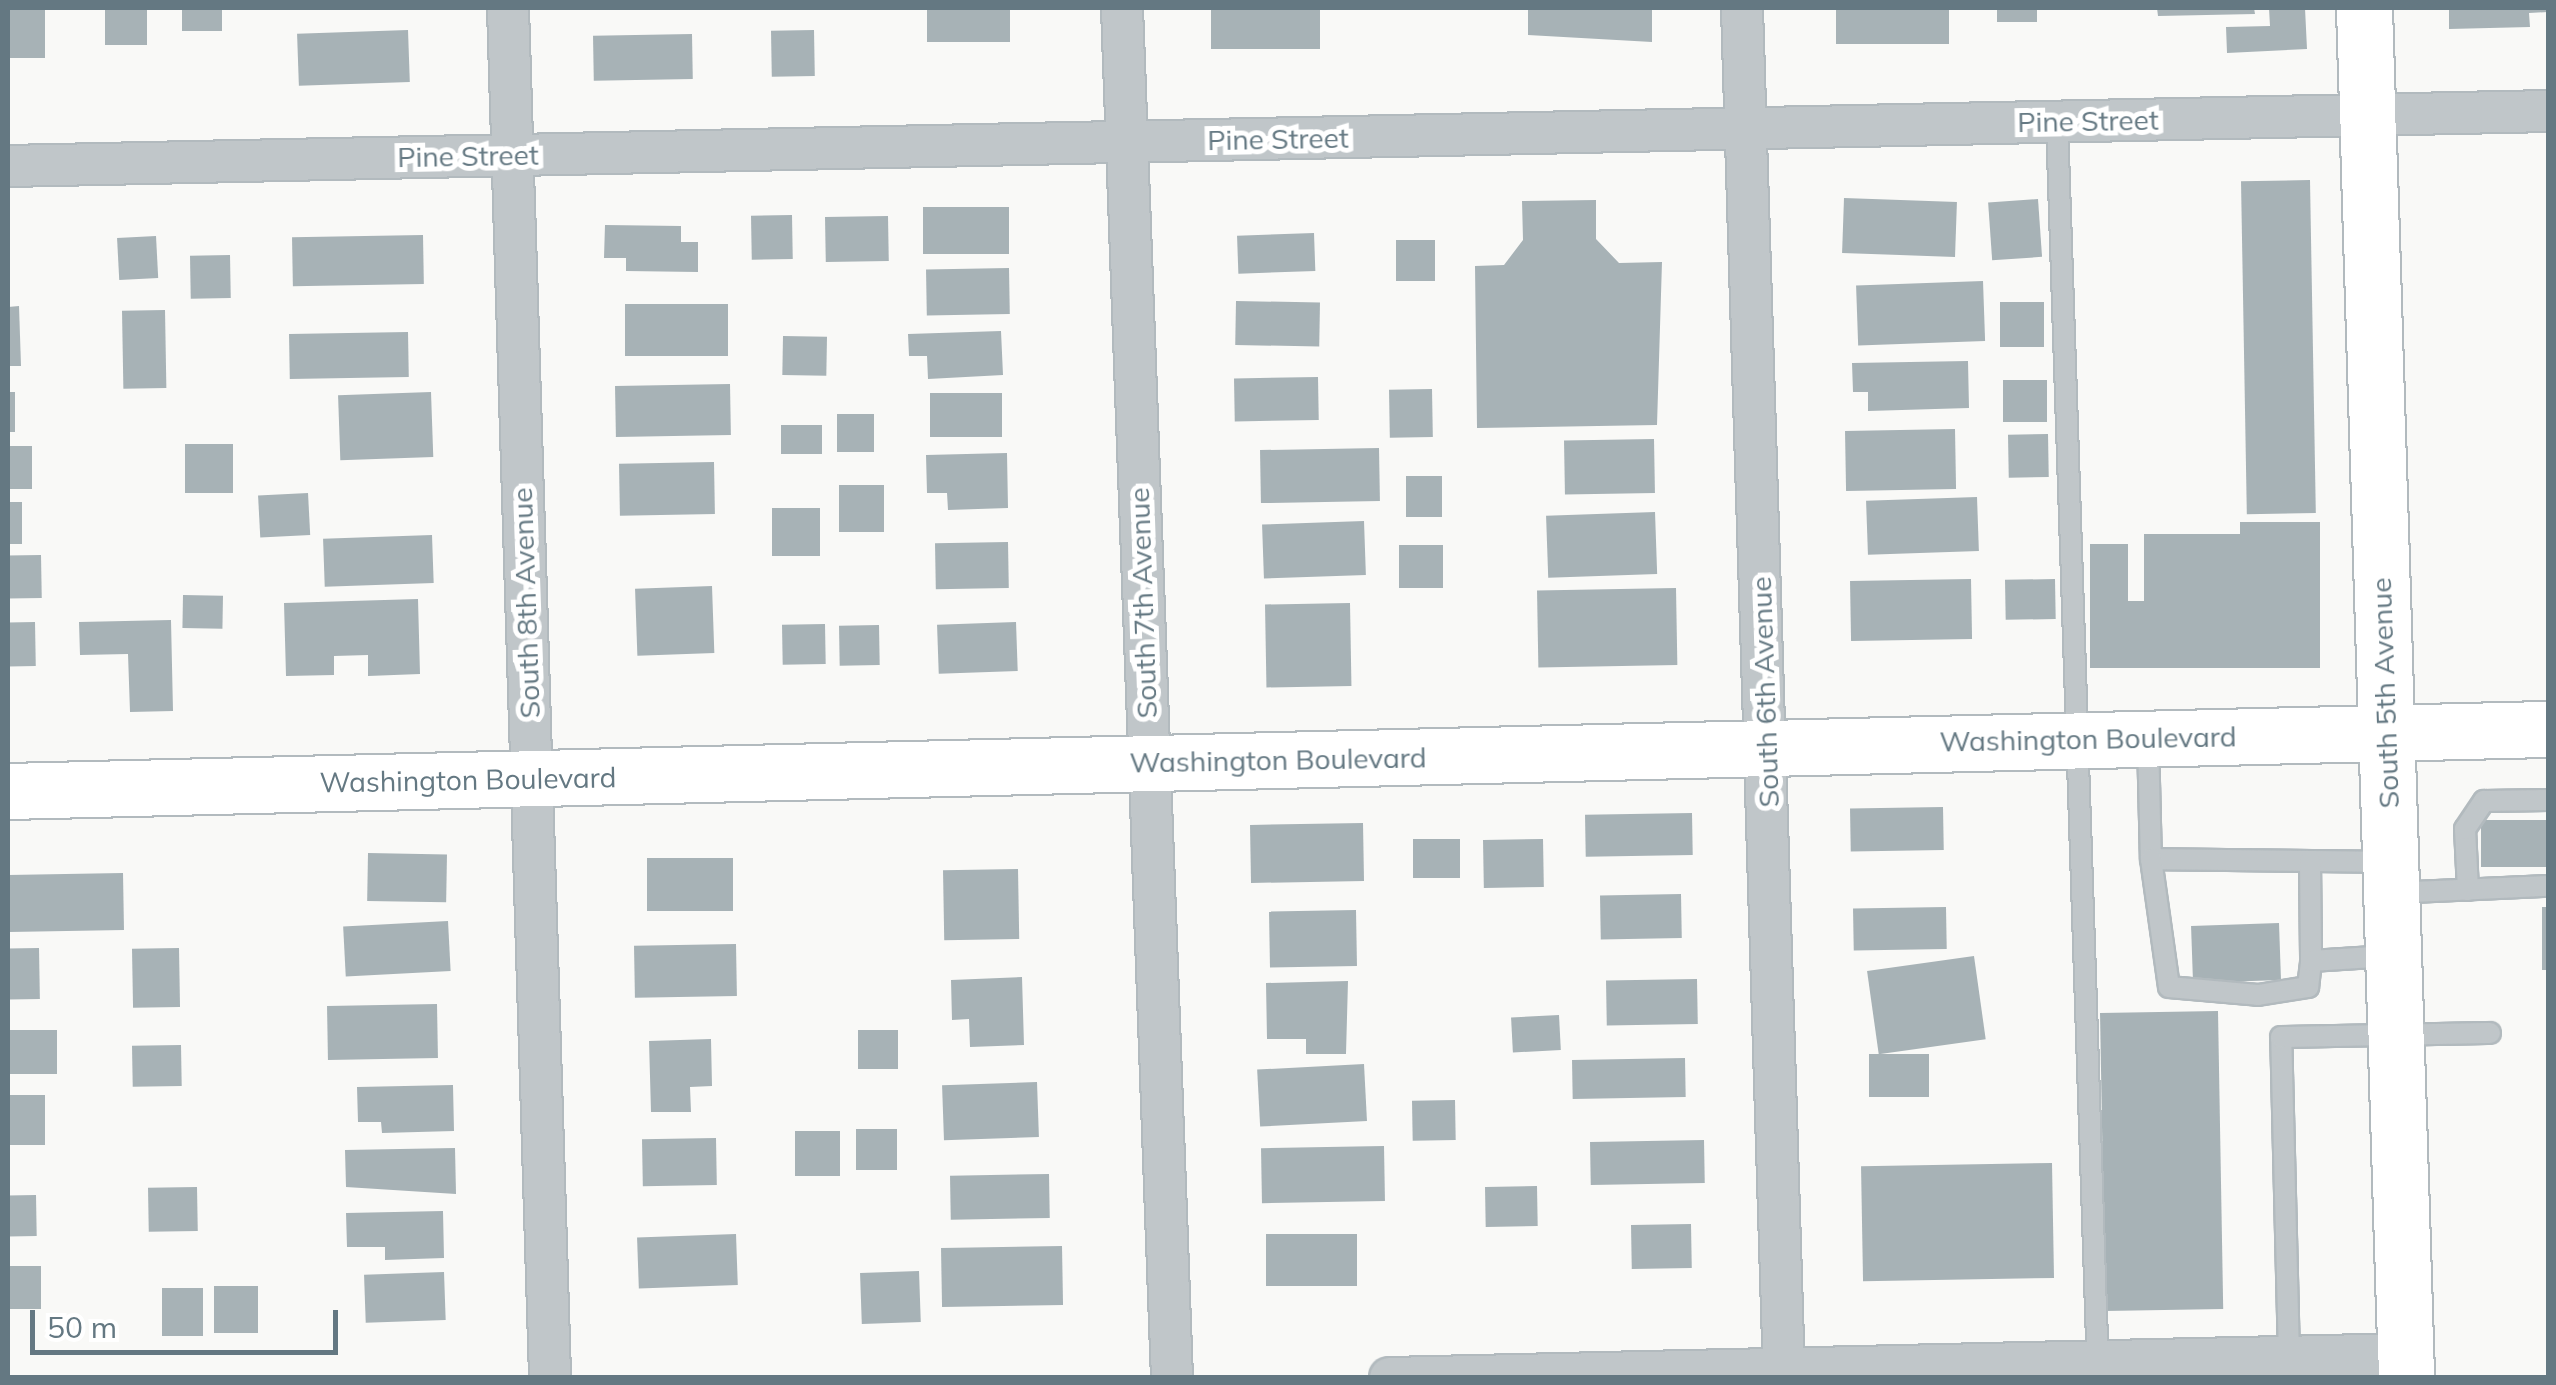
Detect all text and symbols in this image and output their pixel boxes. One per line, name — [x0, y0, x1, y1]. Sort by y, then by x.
street label: Pine Street — [2017, 103, 2159, 139]
street label: Pine Street — [1207, 121, 1349, 157]
street label: Pine Street — [397, 138, 539, 174]
street label: South 8th Avenue — [505, 487, 547, 719]
street label: South 7th Avenue — [1122, 487, 1164, 719]
street label: South 6th Avenue — [1744, 576, 1786, 808]
street label: South 5th Avenue — [2364, 577, 2406, 809]
street label: Washington Boulevard — [1939, 720, 2237, 758]
street label: Washington Boulevard — [1129, 741, 1427, 779]
street label: Washington Boulevard — [319, 761, 617, 799]
scale bar — [35, 1290, 342, 1352]
text: 50 m — [47, 1308, 117, 1346]

